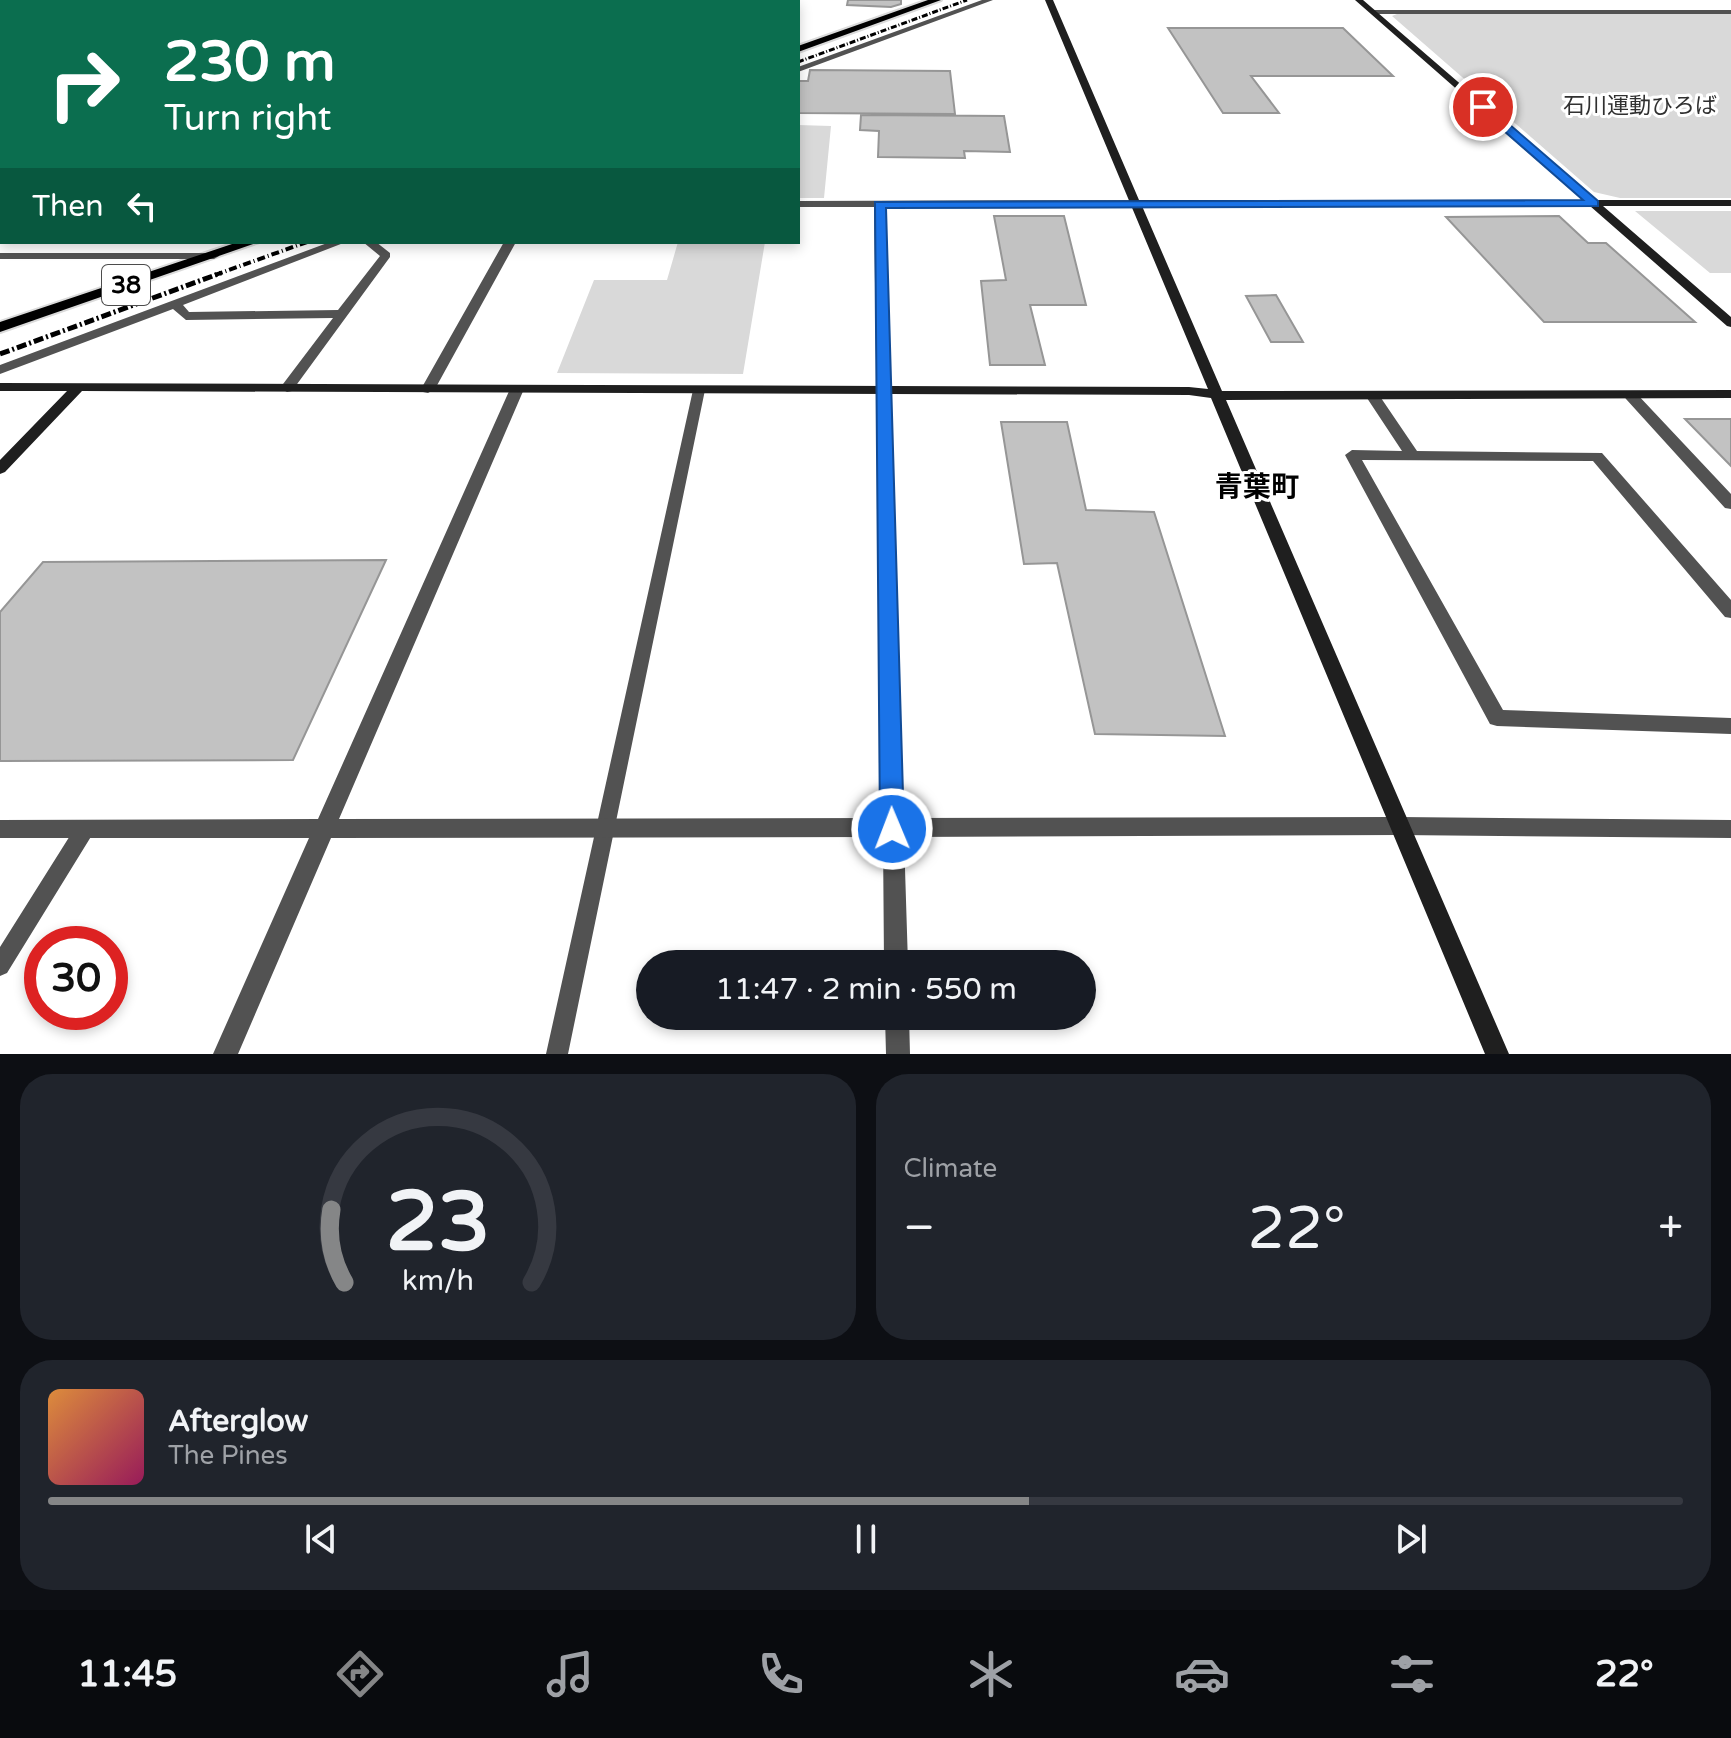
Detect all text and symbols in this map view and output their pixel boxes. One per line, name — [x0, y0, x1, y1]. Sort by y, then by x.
text: 230 m — [164, 29, 335, 96]
icon: right — [32, 32, 136, 136]
pin — [1449, 73, 1517, 141]
icon: arrive — [1461, 85, 1505, 129]
park label: 石川運動ひろば — [1563, 93, 1717, 119]
text: Turn right — [164, 97, 331, 140]
icon: left — [120, 184, 164, 228]
text: Then — [32, 188, 104, 225]
road number: 38 — [102, 265, 150, 305]
district label: 青葉町 — [1215, 470, 1299, 504]
position arrow — [850, 787, 934, 871]
speed limit sign: 30 — [24, 926, 128, 1030]
text: 11:47 · 2 min · 550 m — [715, 971, 1017, 1008]
text: Climate — [904, 1153, 997, 1184]
text: 23 — [386, 1173, 490, 1273]
text: 22° — [1248, 1193, 1346, 1265]
text: − — [904, 1202, 935, 1255]
text: + — [1658, 1202, 1683, 1255]
text: km/h — [402, 1264, 474, 1298]
text: Afterglow — [168, 1403, 308, 1440]
text: The Pines — [168, 1440, 288, 1471]
icon: previous — [299, 1517, 343, 1561]
icon: pause — [844, 1517, 888, 1561]
icon: next — [1389, 1517, 1433, 1561]
icon: directions — [332, 1646, 388, 1702]
icon: music — [542, 1646, 598, 1702]
icon: phone — [753, 1646, 809, 1702]
icon: climate — [963, 1646, 1019, 1702]
icon: car — [1174, 1646, 1230, 1702]
icon: filters — [1384, 1646, 1440, 1702]
text: 11:45 — [77, 1653, 177, 1696]
text: 22° — [1595, 1653, 1654, 1696]

